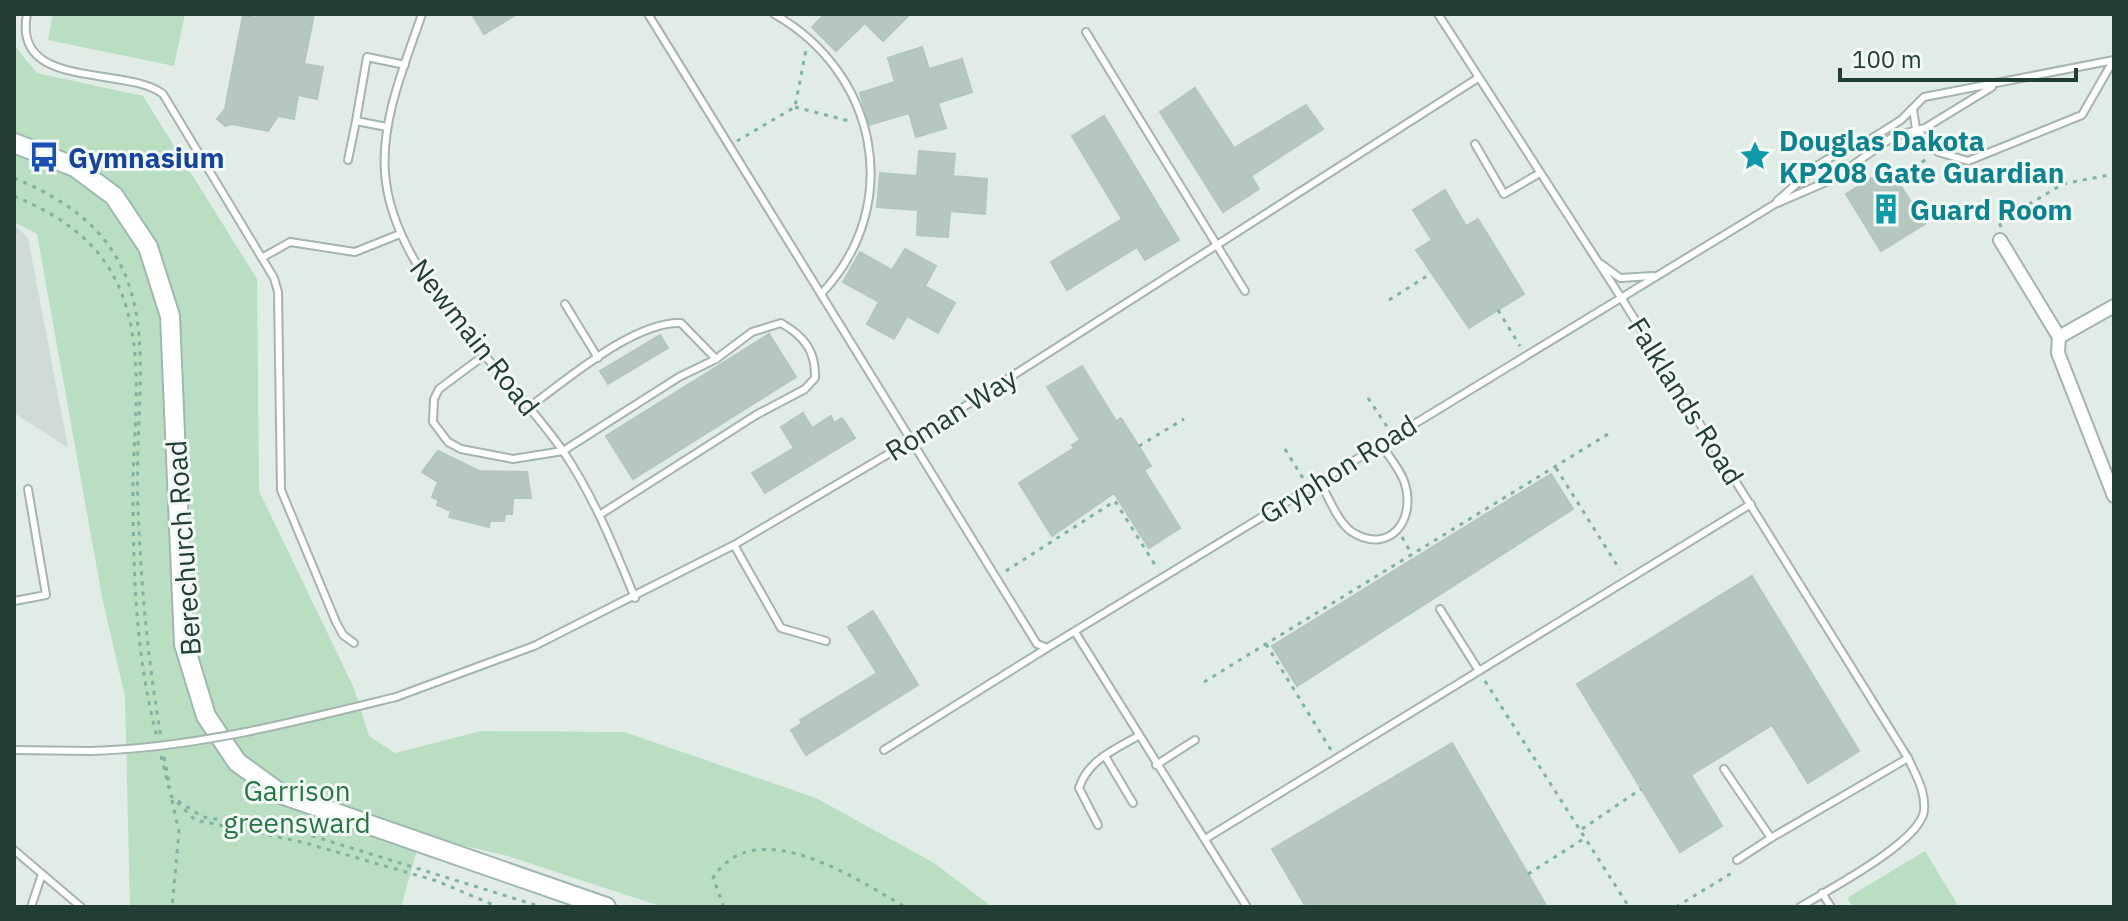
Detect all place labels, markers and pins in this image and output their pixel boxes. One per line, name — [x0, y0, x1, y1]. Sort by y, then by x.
place label: Douglas Dakota KP208 Gate Guardian — [1779, 122, 2064, 191]
place label: Gymnasium — [68, 139, 225, 176]
place icon: Douglas Dakota KP208 Gate Guardian — [1738, 139, 1772, 173]
bus stop icon: Gymnasium — [27, 140, 61, 174]
place label: Guard Room — [1910, 191, 2073, 228]
building icon: Guard Room — [1869, 192, 1903, 226]

